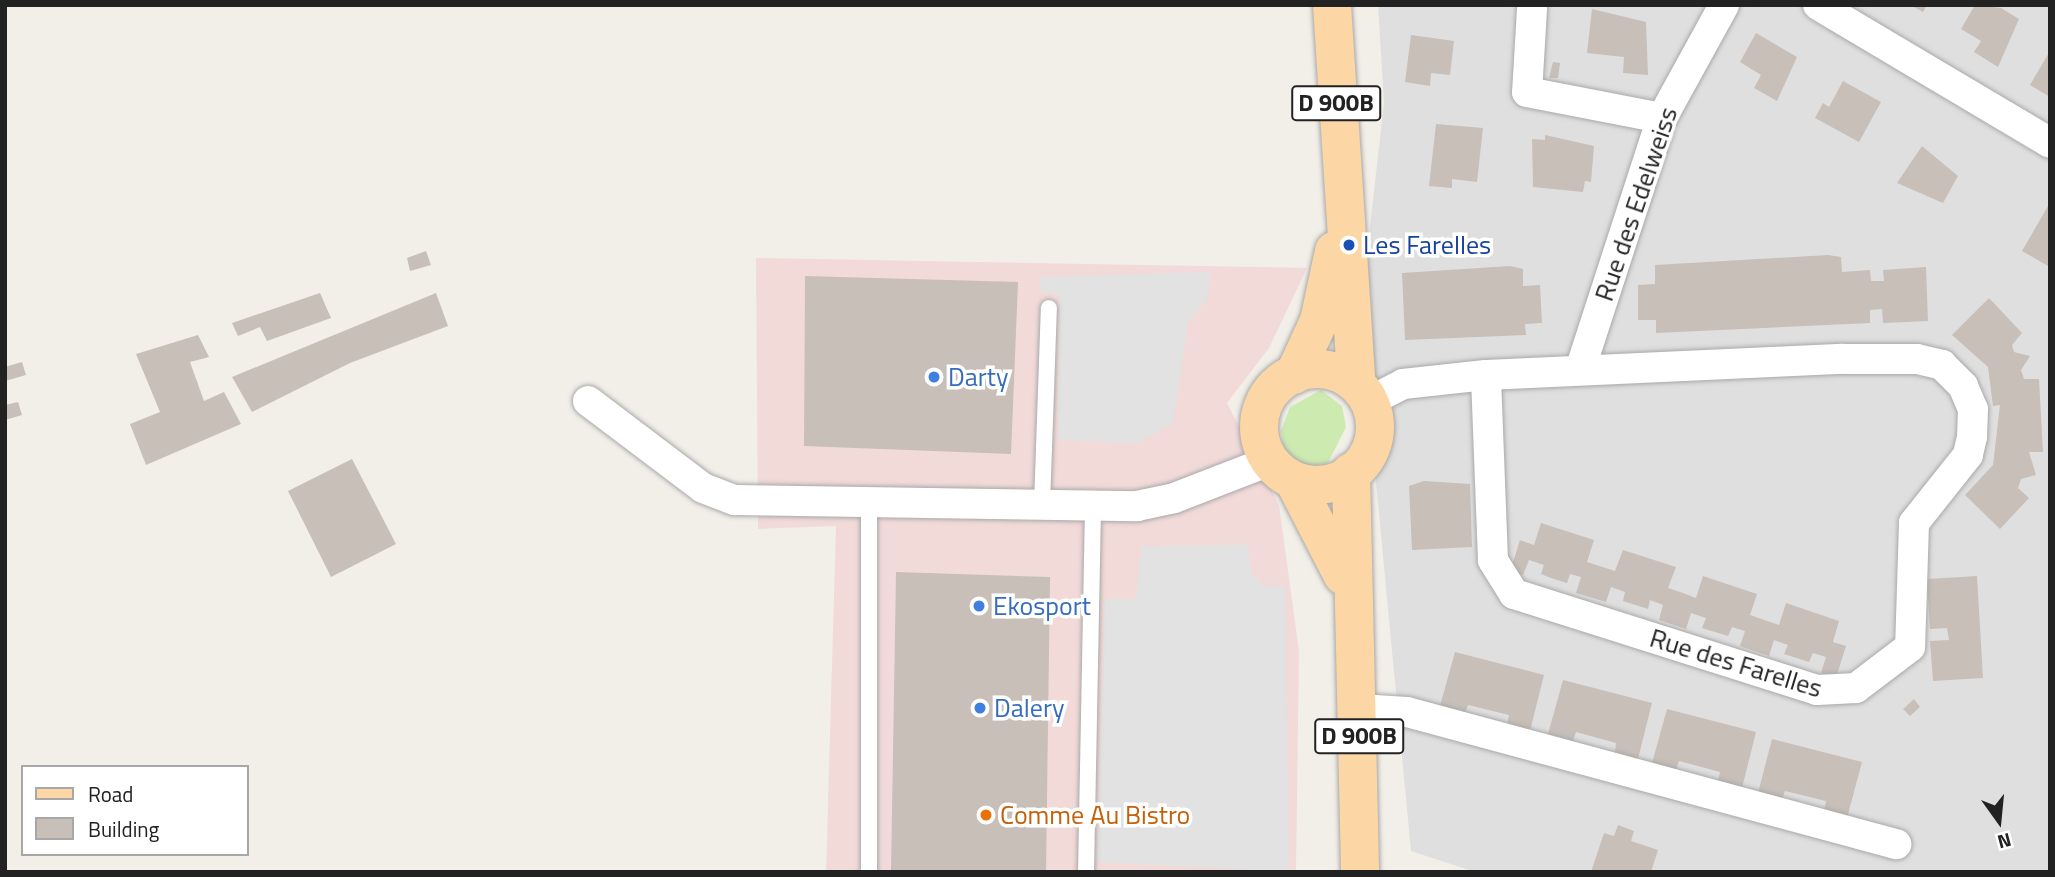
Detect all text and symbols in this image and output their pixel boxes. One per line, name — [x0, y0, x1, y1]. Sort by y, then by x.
road number: D 900B — [1290, 82, 1382, 124]
street label: Rue des Edelweiss — [1588, 103, 1684, 305]
place label: Les Farelles — [1363, 229, 1491, 261]
marker: Les Farelles — [1341, 237, 1357, 253]
place label: Darty — [948, 361, 1008, 393]
marker: Darty — [926, 369, 942, 385]
place label: Ekosport — [993, 590, 1091, 622]
marker: Ekosport — [971, 598, 987, 614]
street label: Rue des Farelles — [1646, 622, 1826, 704]
place label: Dalery — [994, 692, 1064, 724]
marker: Dalery — [972, 700, 988, 716]
road number: D 900B — [1314, 716, 1404, 756]
legend — [21, 765, 248, 856]
text: Road — [88, 778, 133, 810]
north arrow — [1964, 786, 2034, 856]
place label: Comme Au Bistro — [1000, 799, 1190, 831]
marker: Comme Au Bistro — [978, 807, 994, 823]
text: Building — [88, 813, 159, 845]
text: N — [1994, 826, 2015, 857]

